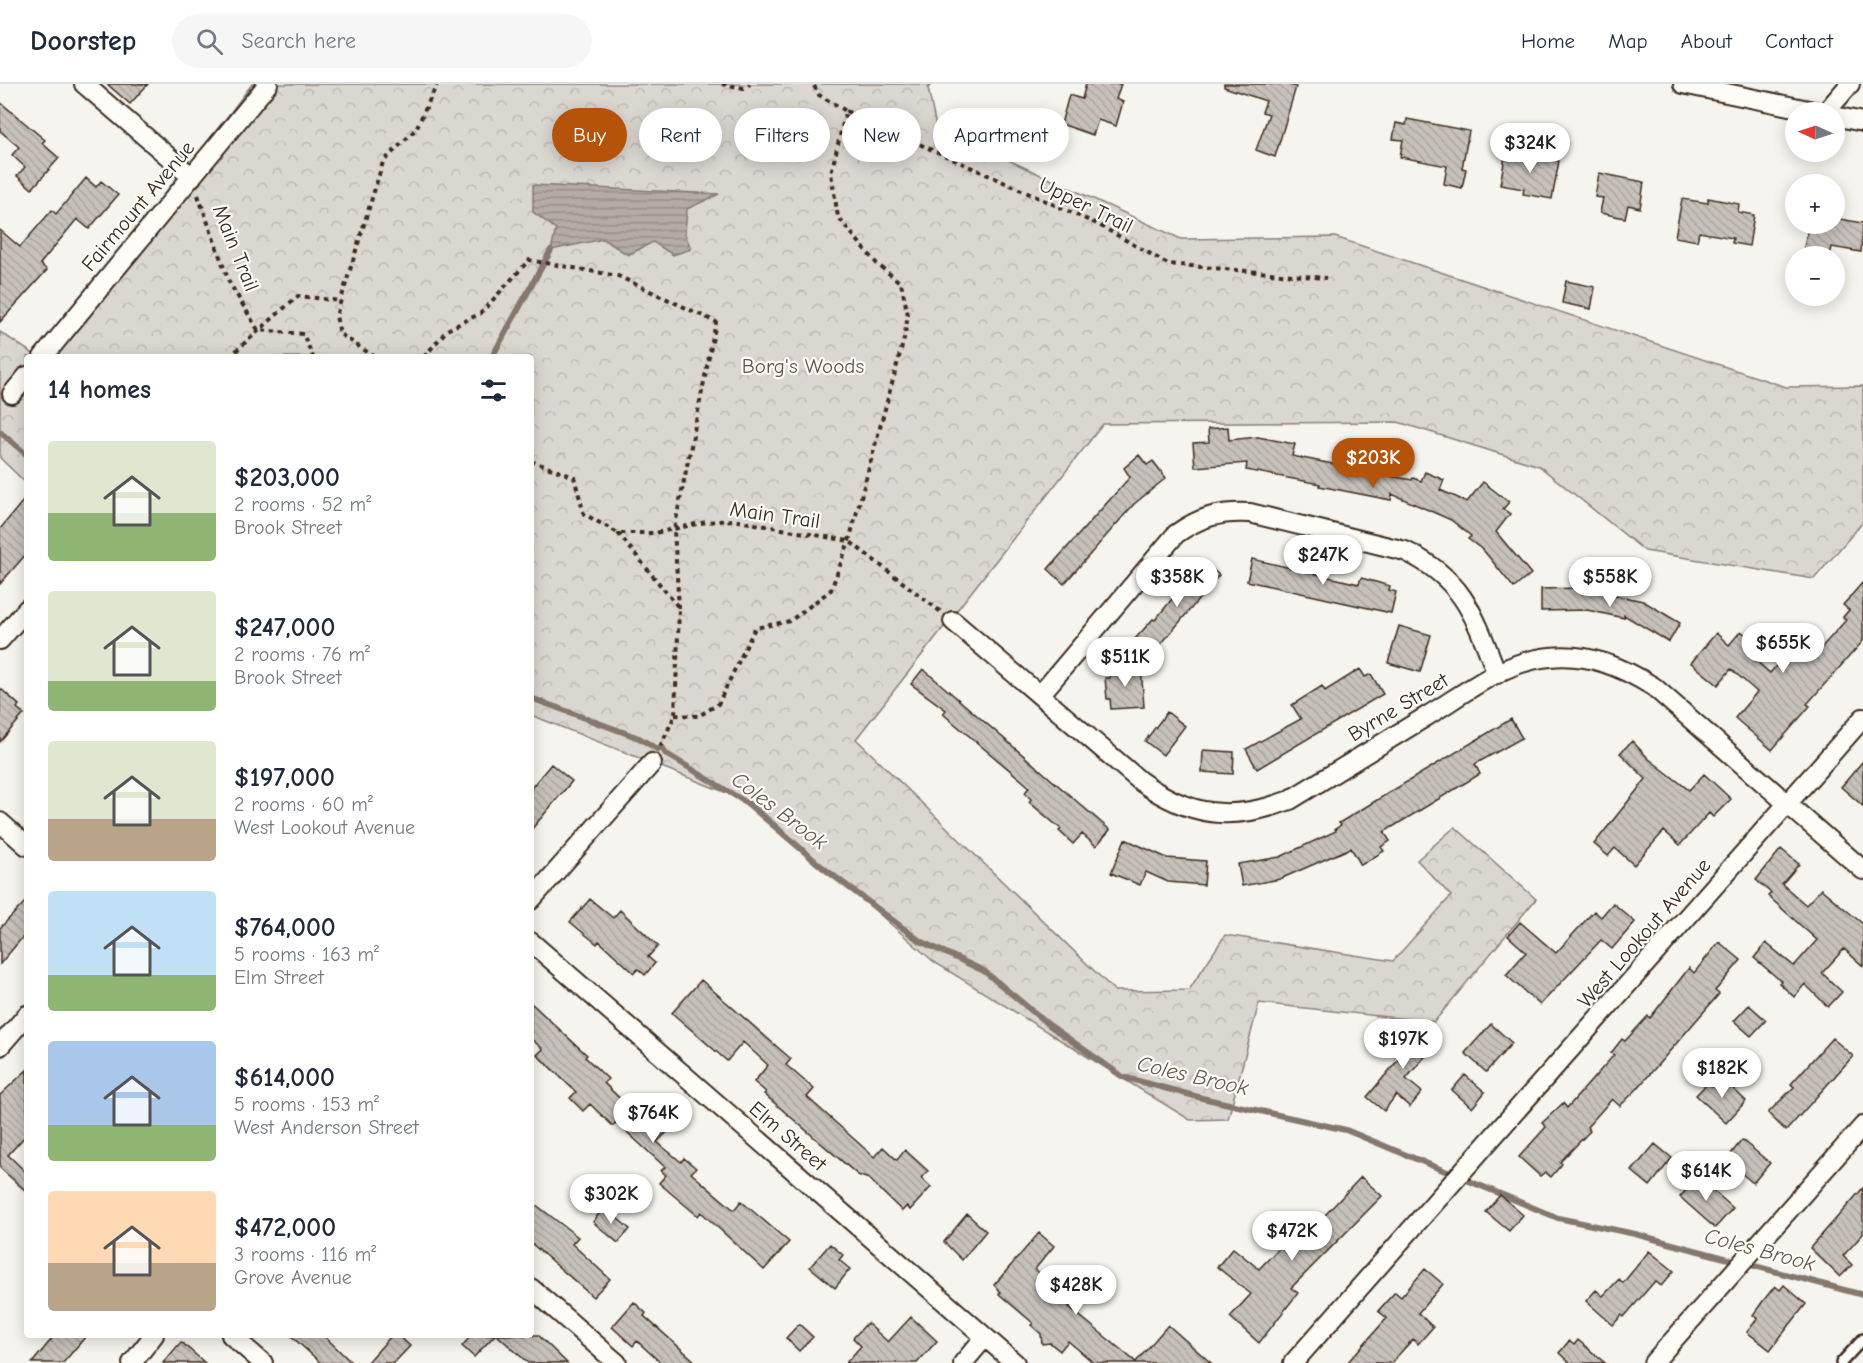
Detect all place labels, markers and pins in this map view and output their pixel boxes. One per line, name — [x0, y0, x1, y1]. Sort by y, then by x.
pin: $324K — [1488, 123, 1572, 174]
pin: $203K — [1331, 438, 1415, 489]
pin: $247K — [1281, 535, 1365, 586]
pin: $358K — [1135, 557, 1219, 608]
pin: $558K — [1568, 557, 1652, 608]
pin: $655K — [1741, 623, 1825, 674]
pin: $511K — [1083, 637, 1167, 688]
pin: $197K — [1361, 1019, 1445, 1070]
pin: $182K — [1680, 1048, 1764, 1099]
pin: $764K — [611, 1093, 695, 1144]
pin: $614K — [1664, 1151, 1748, 1202]
pin: $302K — [569, 1174, 653, 1225]
pin: $472K — [1250, 1211, 1334, 1262]
pin: $428K — [1034, 1265, 1118, 1316]

